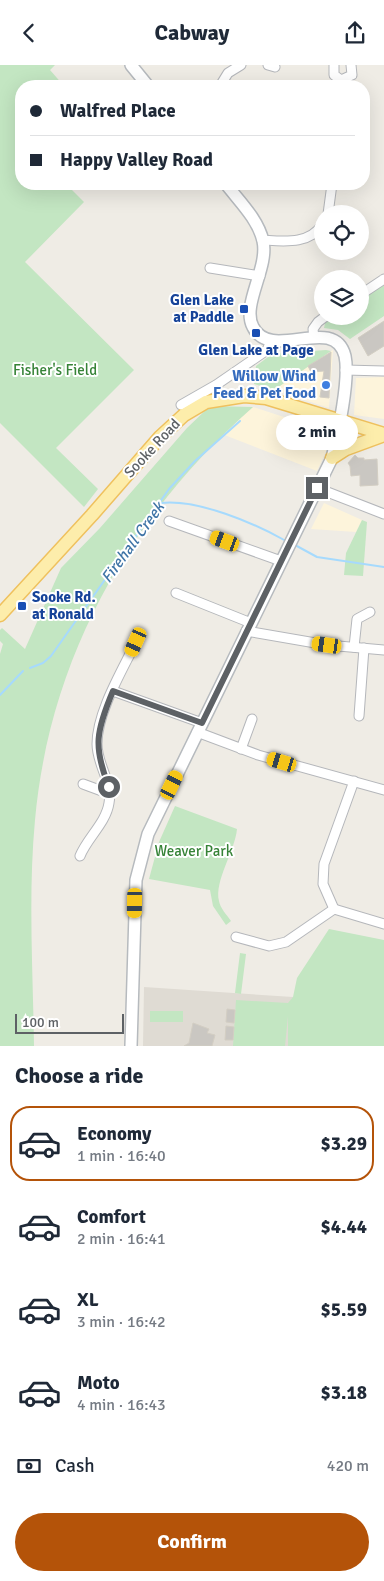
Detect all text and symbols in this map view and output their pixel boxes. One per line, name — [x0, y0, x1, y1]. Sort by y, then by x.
icon: back — [15, 19, 43, 47]
text: Cabway — [155, 19, 229, 46]
icon: share — [341, 19, 369, 47]
text: Walfred Place — [60, 99, 176, 123]
text: Happy Valley Road — [60, 148, 213, 172]
map controls — [314, 205, 369, 325]
button: locate — [314, 205, 369, 260]
button: layers — [314, 270, 369, 325]
place label: Glen Lake at Paddle — [170, 291, 234, 326]
marker: Glen Lake at Paddle — [238, 303, 250, 315]
marker: Glen Lake at Page — [250, 327, 262, 339]
place label: Glen Lake at Page — [198, 341, 314, 359]
park label: Fisher's Field — [13, 361, 97, 379]
place label: Willow Wind Feed & Pet Food — [213, 367, 316, 402]
marker: Willow Wind Feed & Pet Food — [320, 379, 332, 391]
street label: Sooke Road — [120, 415, 184, 481]
callout: 2 min — [276, 415, 358, 451]
text: 2 min — [298, 422, 336, 442]
route end — [306, 477, 328, 499]
water label: Firehall Creek — [97, 497, 170, 587]
car — [208, 529, 241, 553]
place label: Sooke Rd. at Ronald — [32, 588, 96, 623]
marker: Sooke Rd. at Ronald — [16, 600, 28, 612]
car — [123, 625, 148, 659]
car — [311, 635, 342, 655]
car — [265, 750, 298, 774]
car — [158, 768, 185, 802]
route start — [98, 776, 120, 798]
park label: Weaver Park — [155, 842, 234, 860]
car — [127, 888, 142, 918]
scale bar — [15, 1011, 124, 1034]
text: 100 m — [22, 1014, 59, 1031]
text: Choose a ride — [15, 1062, 143, 1089]
icon: car — [17, 1121, 62, 1166]
text: Economy — [77, 1122, 151, 1146]
text: $3.29 — [321, 1132, 367, 1156]
text: 1 min · 16:40 — [77, 1146, 166, 1166]
icon: car — [17, 1204, 62, 1249]
text: Comfort — [77, 1205, 146, 1229]
text: $4.44 — [321, 1215, 367, 1239]
text: 2 min · 16:41 — [77, 1229, 166, 1249]
icon: car — [17, 1287, 62, 1332]
text: XL — [77, 1288, 99, 1312]
text: $5.59 — [321, 1298, 367, 1322]
text: 3 min · 16:42 — [77, 1312, 166, 1332]
icon: car — [17, 1370, 62, 1415]
text: Moto — [77, 1371, 120, 1395]
text: $3.18 — [321, 1381, 367, 1405]
text: 4 min · 16:43 — [77, 1395, 166, 1415]
icon: cash — [15, 1452, 43, 1480]
text: Cash — [55, 1454, 95, 1478]
text: 420 m — [327, 1456, 369, 1476]
button: Confirm — [15, 1513, 369, 1571]

